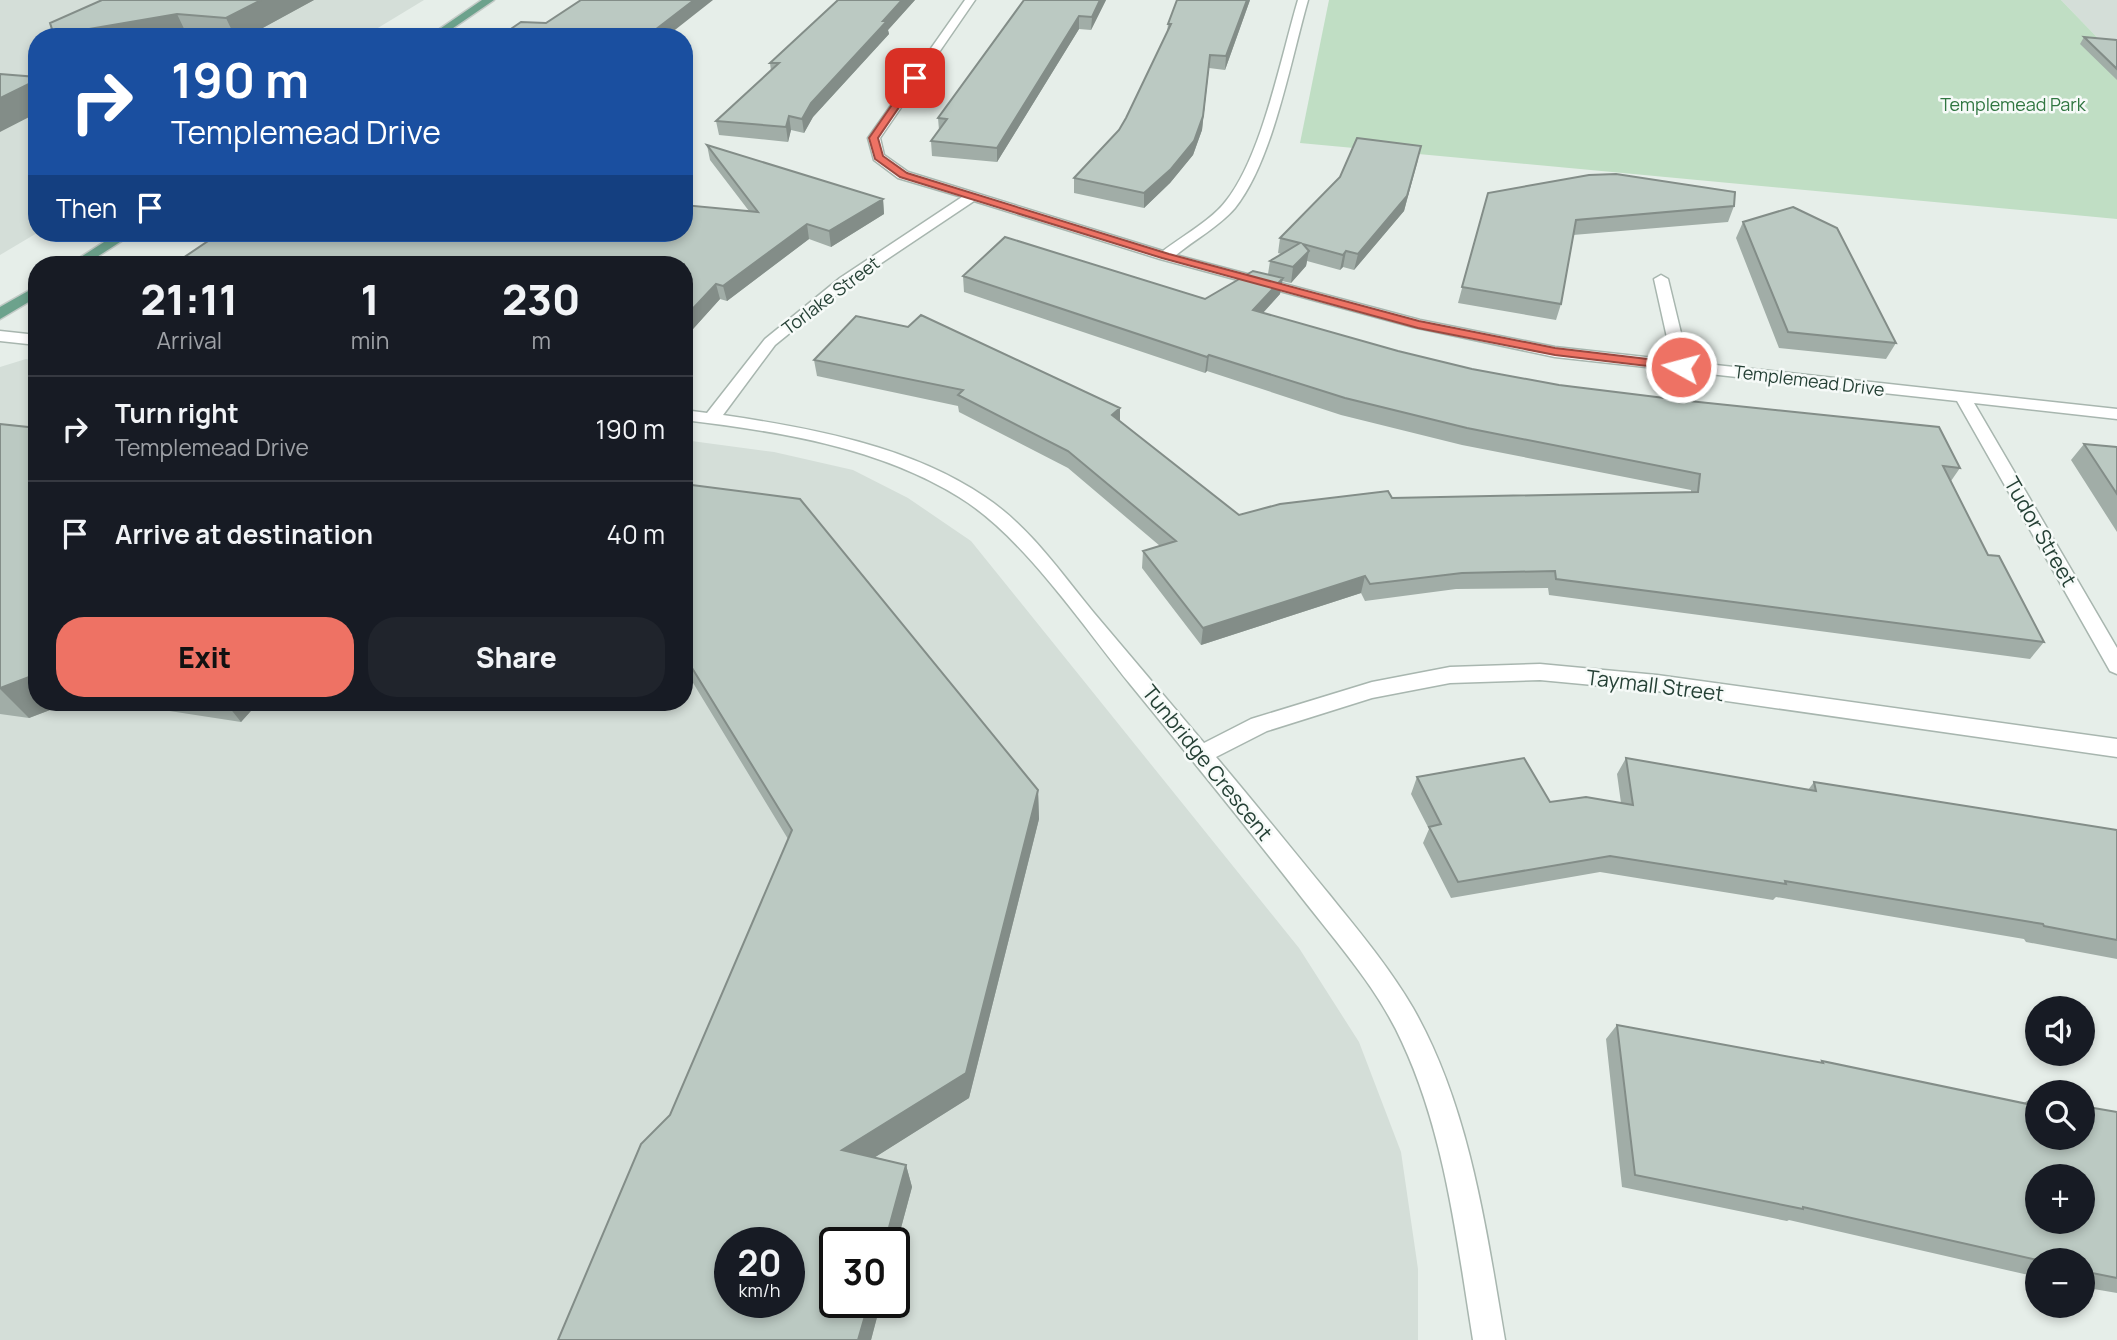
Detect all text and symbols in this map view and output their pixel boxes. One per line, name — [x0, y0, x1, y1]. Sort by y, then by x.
text: 190 m — [171, 46, 309, 113]
pin — [885, 48, 945, 108]
icon: right — [56, 56, 147, 147]
icon: arrive — [896, 59, 934, 97]
park label: Templemead Park — [1940, 92, 2087, 116]
text: Templemead Drive — [171, 110, 441, 154]
icon: arrive — [131, 189, 169, 227]
text: Then — [56, 190, 117, 226]
street label: Torlake Street — [777, 251, 884, 340]
text: 21:11 — [141, 270, 238, 328]
text: 1 — [361, 270, 380, 328]
text: 230 — [502, 270, 580, 328]
text: Arrival — [157, 324, 222, 356]
text: min — [351, 324, 389, 356]
text: m — [531, 324, 551, 356]
position arrow — [1644, 330, 1718, 404]
street label: Templemead Drive — [1732, 359, 1886, 401]
text: Turn right — [115, 395, 239, 431]
icon: right — [56, 410, 94, 448]
text: 190 m — [596, 411, 665, 447]
text: Templemead Drive — [115, 431, 309, 463]
street label: Tudor Street — [1998, 472, 2084, 591]
icon: arrive — [56, 515, 94, 553]
text: Arrive at destination — [115, 516, 373, 552]
text: 40 m — [607, 516, 665, 552]
button: Exit — [56, 617, 354, 697]
button: Share — [368, 617, 665, 697]
street label: Taymall Street — [1585, 663, 1725, 707]
street label: Tunbridge Crescent — [1136, 679, 1279, 846]
map controls — [2025, 996, 2095, 1318]
button: sound — [2025, 996, 2095, 1066]
button: search — [2025, 1080, 2095, 1150]
button: + — [2025, 1164, 2095, 1234]
speed limit sign: 30 — [819, 1227, 910, 1318]
text: 20 — [738, 1239, 781, 1287]
button: − — [2025, 1248, 2095, 1318]
text: km/h — [739, 1278, 780, 1302]

